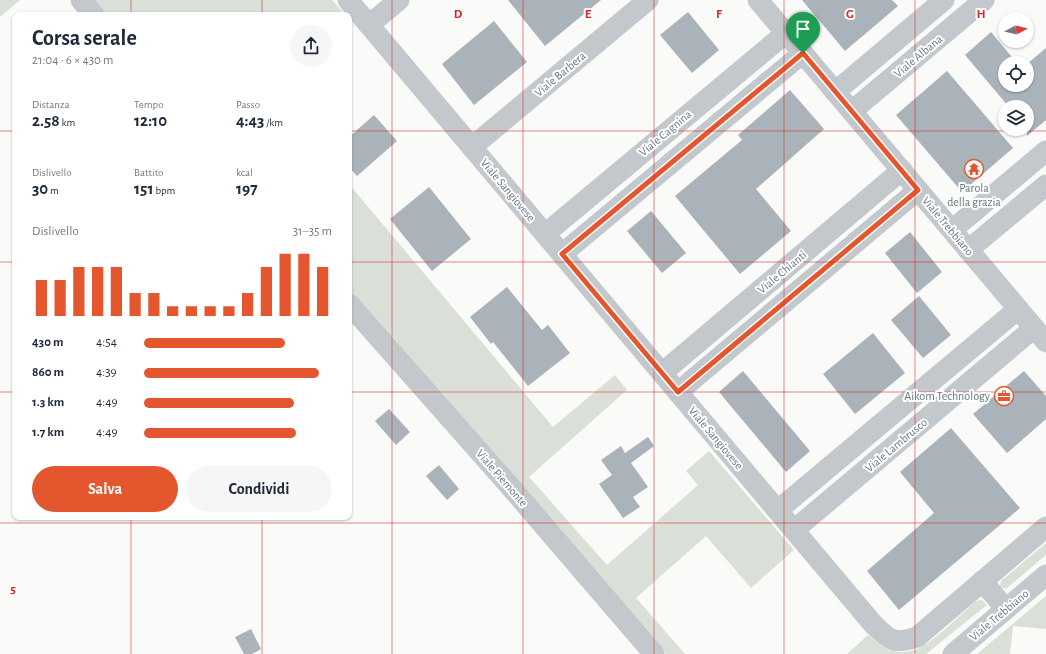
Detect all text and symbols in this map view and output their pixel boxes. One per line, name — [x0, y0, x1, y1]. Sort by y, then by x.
text: D — [454, 8, 463, 21]
text: E — [585, 8, 592, 21]
text: F — [716, 8, 723, 21]
text: G — [846, 8, 854, 21]
text: H — [976, 8, 986, 21]
pin — [786, 12, 820, 53]
north arrow — [998, 12, 1034, 48]
map controls — [998, 12, 1034, 136]
icon: arrive — [792, 18, 814, 40]
button: share — [290, 25, 332, 67]
text: Corsa serale — [32, 27, 137, 49]
street label: Viale Albana — [892, 32, 945, 80]
street label: Viale Barbera — [532, 49, 588, 99]
text: 21:04 · 6 × 430 m — [32, 54, 113, 67]
button: locate — [998, 56, 1034, 92]
text: Distanza — [32, 99, 70, 110]
text: Tempo — [134, 99, 164, 110]
text: Passo — [236, 99, 260, 110]
button: layers — [998, 100, 1034, 136]
street label: Viale Cagnina — [637, 107, 694, 158]
text: 2.58 — [32, 112, 60, 129]
text: 12:10 — [134, 112, 167, 129]
text: 4:43 — [236, 112, 264, 129]
text: km — [60, 117, 75, 128]
text: /km — [264, 117, 283, 128]
street label: Viale Sangiovese — [478, 156, 538, 224]
temple icon: Parola della grazia — [963, 158, 985, 180]
text: Dislivello — [32, 167, 72, 178]
text: Battito — [134, 167, 163, 178]
text: kcal — [236, 167, 253, 178]
text: 30 — [32, 180, 48, 197]
text: 151 — [134, 180, 154, 197]
text: 197 — [236, 180, 258, 197]
place label: Parola della grazia — [947, 182, 1001, 208]
text: m — [48, 185, 59, 196]
text: bpm — [154, 185, 175, 196]
street label: Viale Trebbiano — [920, 194, 976, 258]
text: Dislivello — [32, 225, 79, 238]
text: 31–35 m — [293, 225, 332, 238]
street label: Viale Chianti — [755, 248, 809, 296]
text: 430 m — [32, 336, 63, 349]
text: 4:54 — [96, 336, 117, 349]
text: 860 m — [32, 366, 64, 379]
text: 4:39 — [96, 366, 117, 379]
office icon: Aikom Technology — [993, 385, 1015, 407]
place label: Aikom Technology — [904, 390, 990, 403]
text: 1.3 km — [32, 396, 64, 409]
text: 4:49 — [96, 396, 118, 409]
street label: Viale Sangiovese — [686, 404, 746, 472]
street label: Viale Lambrusco — [863, 416, 929, 474]
text: 1.7 km — [32, 426, 64, 439]
text: 4:49 — [96, 426, 118, 439]
street label: Viale Piemonte — [474, 447, 530, 509]
button: Salva — [32, 466, 178, 512]
button: Condividi — [186, 466, 332, 512]
text: 5 — [10, 583, 16, 596]
street label: Viale Trebbiano — [967, 587, 1031, 643]

